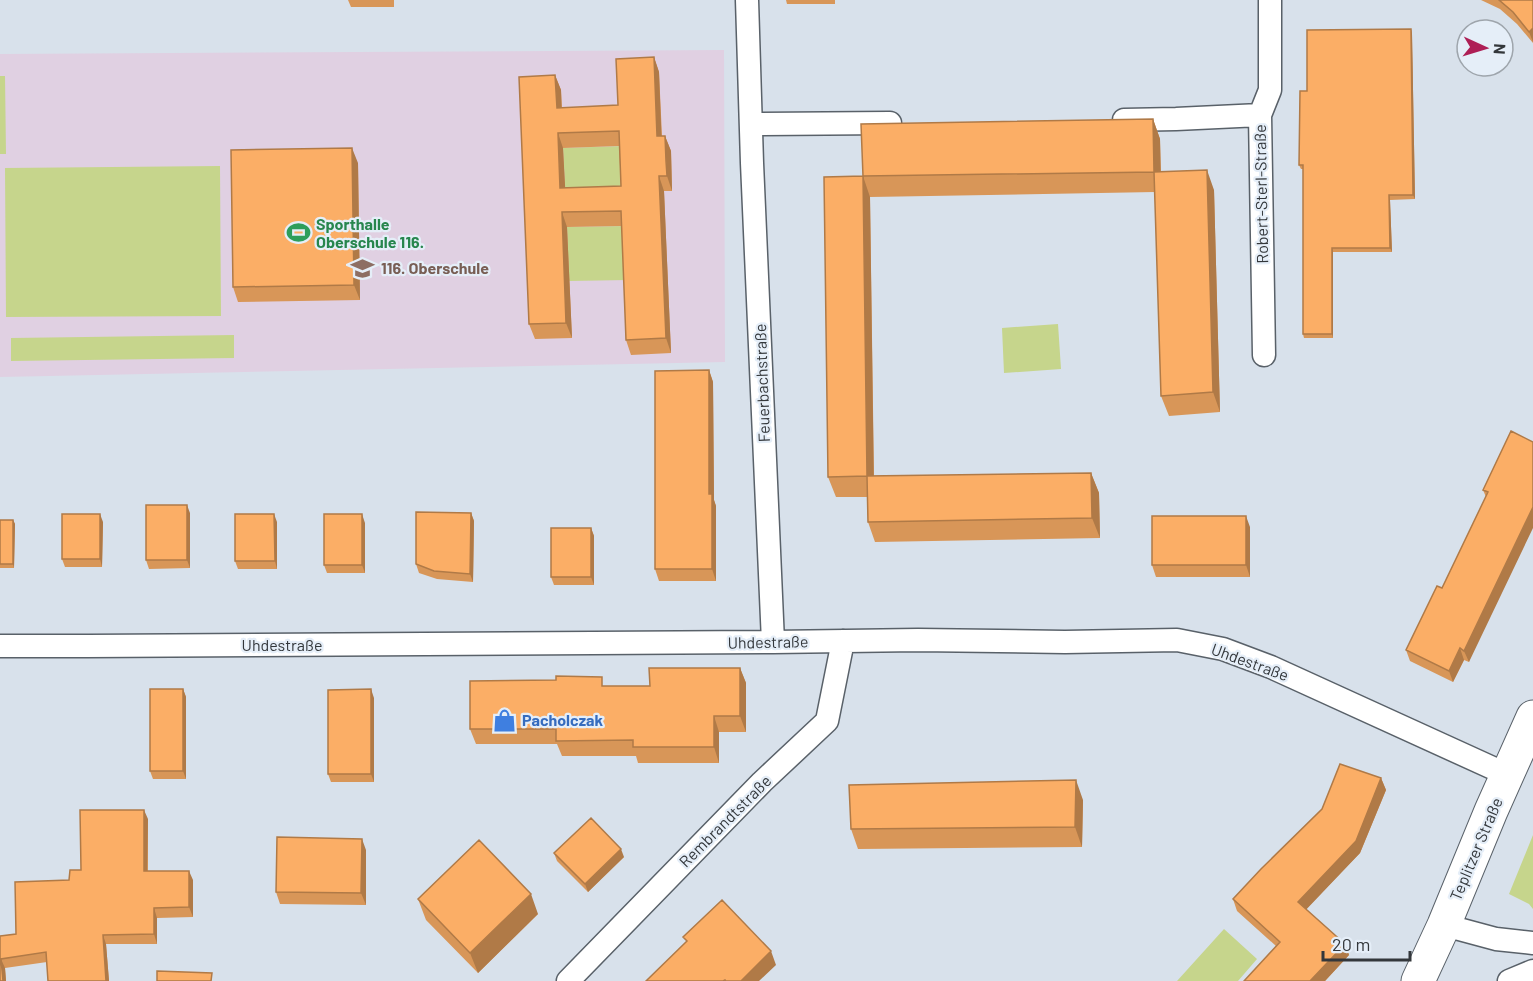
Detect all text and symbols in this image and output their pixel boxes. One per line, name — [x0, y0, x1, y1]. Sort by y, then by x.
north arrow — [1455, 18, 1515, 78]
text: N — [1491, 43, 1510, 55]
street label: Robert-Sterl-Straße — [1250, 124, 1271, 264]
place label: Sporthalle Oberschule 116. — [316, 214, 424, 251]
sports icon: Sporthalle Oberschule 116. — [285, 220, 311, 246]
school or university icon: 116. Oberschule — [350, 255, 376, 281]
place label: 116. Oberschule — [381, 258, 489, 277]
street label: Feuerbachstraße — [750, 323, 773, 443]
street label: Uhdestraße — [727, 631, 809, 652]
street label: Uhdestraße — [242, 635, 322, 654]
street label: Uhdestraße — [1209, 639, 1291, 684]
shop icon: Pacholczak — [491, 707, 517, 733]
place label: Pacholczak — [522, 710, 604, 729]
street label: Rembrandtstraße — [675, 771, 775, 871]
street label: Teplitzer Straße — [1445, 794, 1506, 903]
scale bar — [1323, 924, 1410, 962]
text: 20 m — [1332, 933, 1370, 955]

